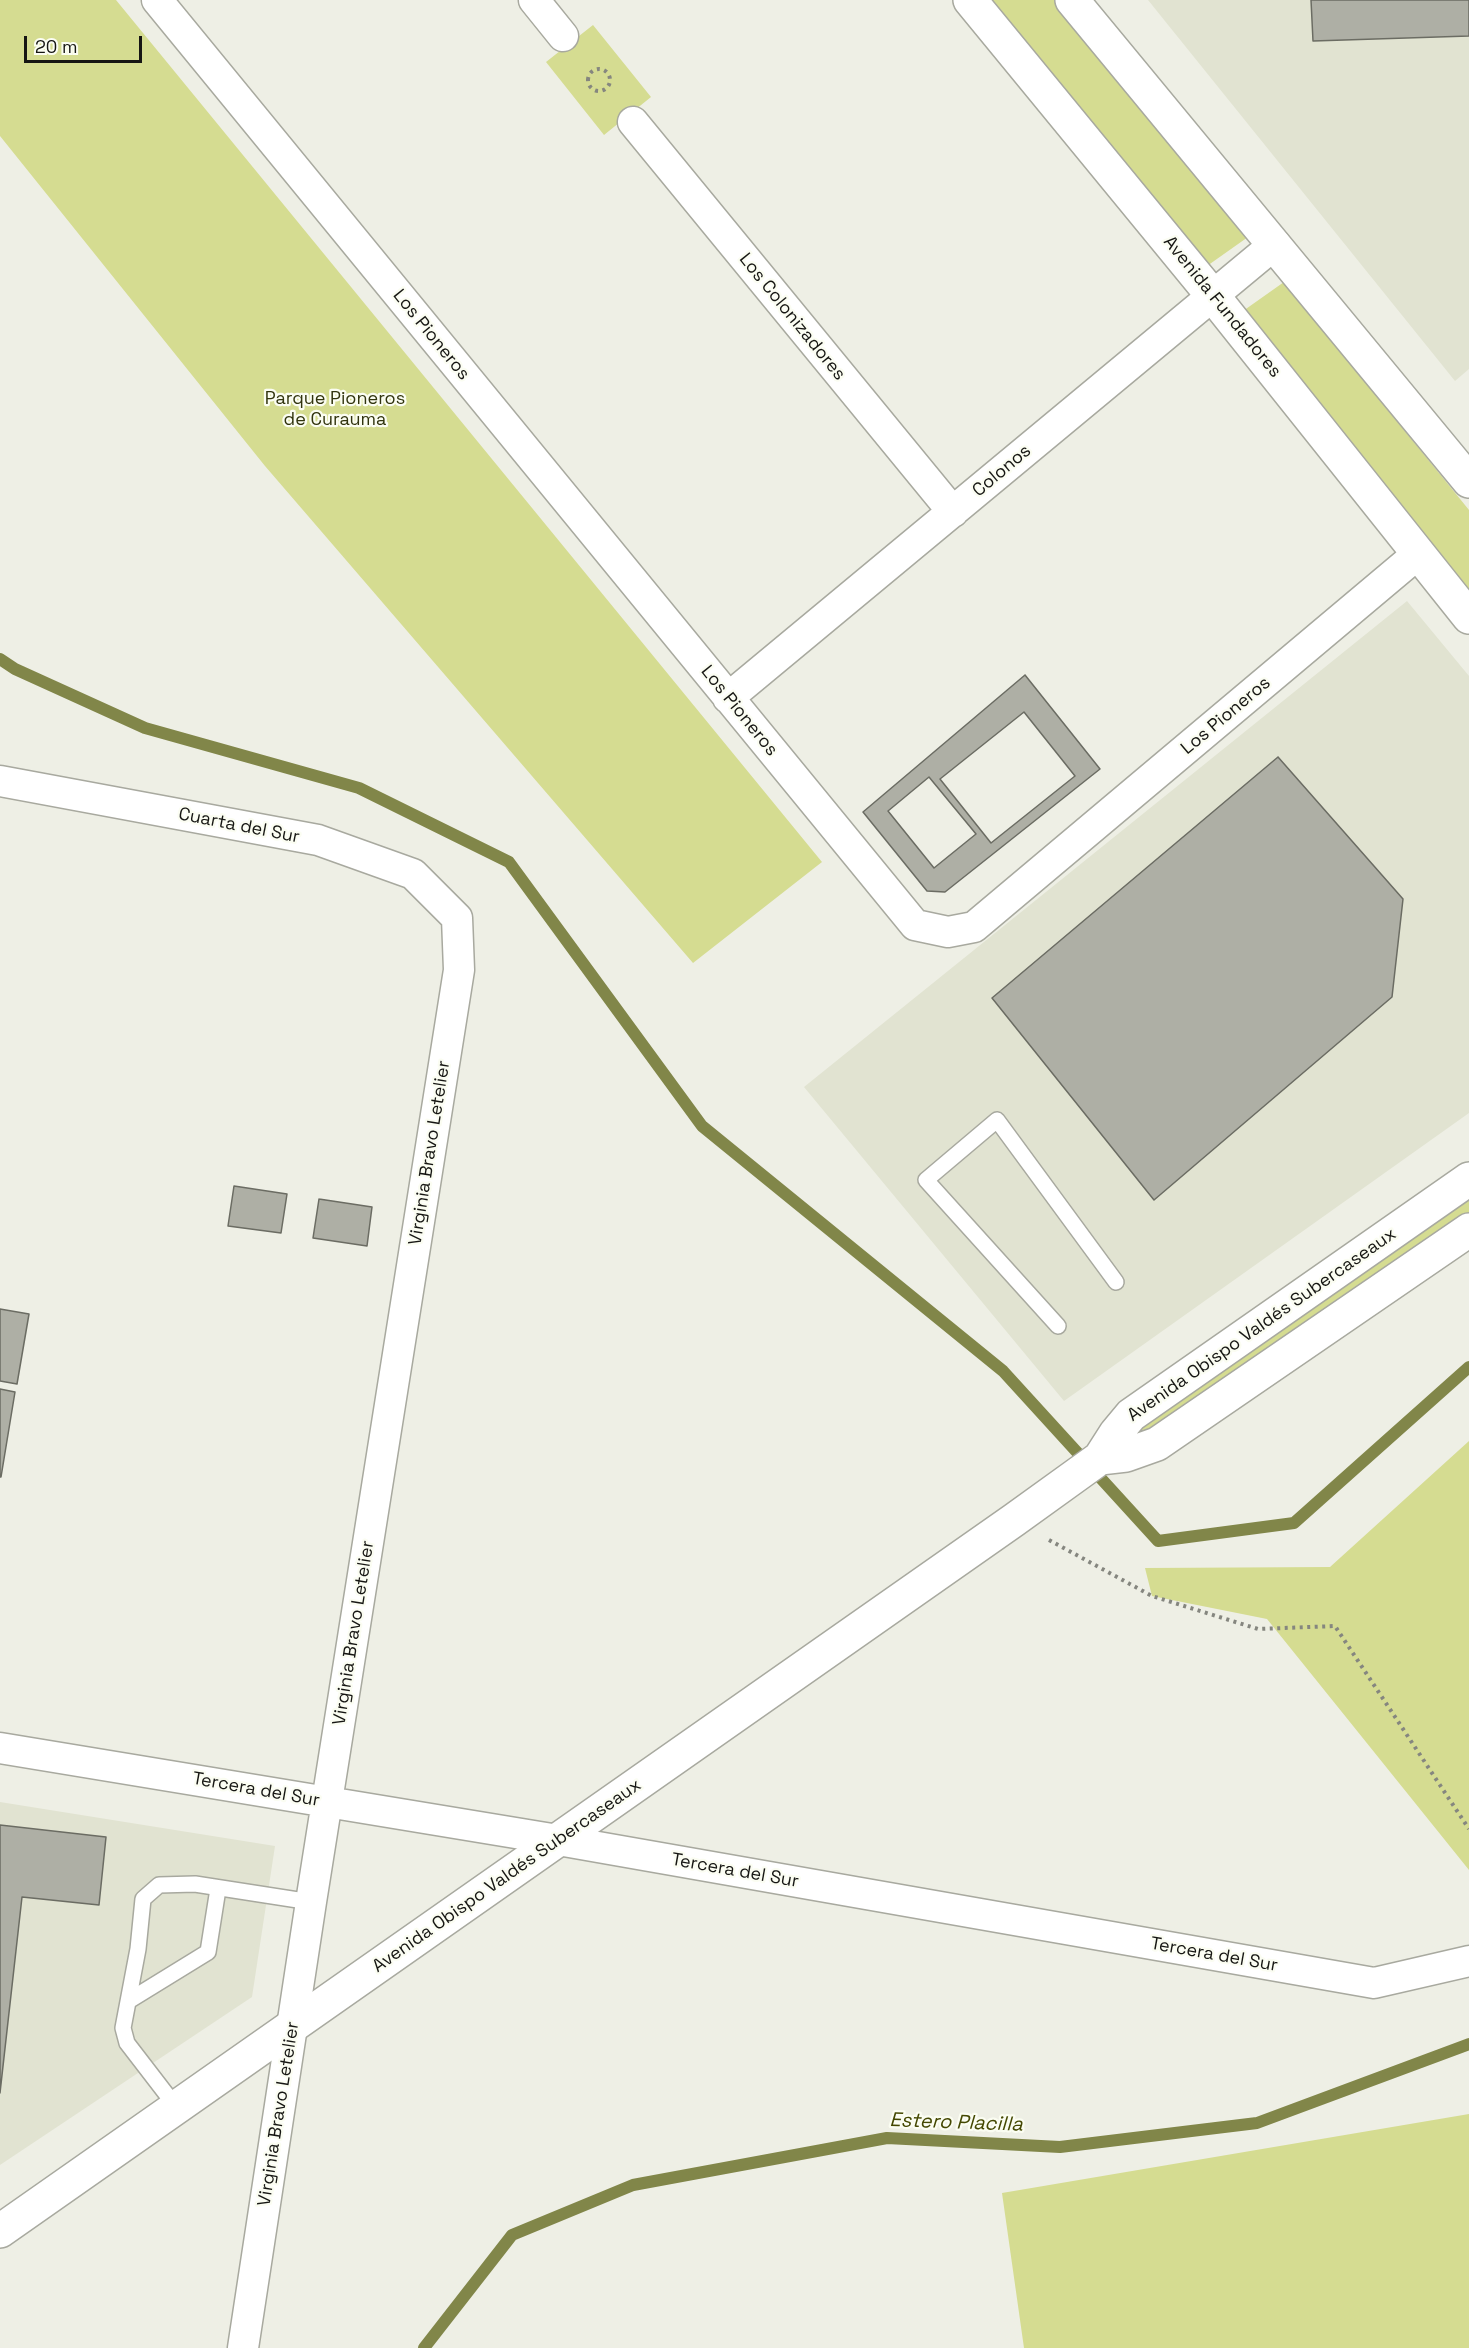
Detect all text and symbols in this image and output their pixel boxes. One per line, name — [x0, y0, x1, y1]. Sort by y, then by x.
scale bar — [27, 24, 146, 62]
text: 20 m — [35, 35, 78, 58]
street label: Avenida Fundadores — [1158, 232, 1286, 382]
street label: Los Colonizadores — [734, 249, 850, 385]
street label: Los Pioneros — [388, 285, 474, 385]
park label: Parque Pioneros de Curauma — [265, 388, 405, 430]
street label: Colonos — [968, 440, 1036, 502]
street label: Los Pioneros — [696, 661, 782, 761]
street label: Los Pioneros — [1177, 672, 1275, 760]
street label: Cuarta del Sur — [177, 804, 301, 848]
street label: Virginia Bravo Letelier — [405, 1059, 455, 1247]
street label: Avenida Obispo Valdés Subercaseaux — [1123, 1223, 1401, 1427]
street label: Virginia Bravo Letelier — [329, 1539, 379, 1727]
street label: Tercera del Sur — [191, 1768, 321, 1812]
street label: Avenida Obispo Valdés Subercaseaux — [368, 1774, 646, 1978]
street label: Tercera del Sur — [670, 1849, 800, 1893]
street label: Tercera del Sur — [1149, 1933, 1279, 1977]
street label: Virginia Bravo Letelier — [254, 2020, 304, 2208]
water label: Estero Placilla — [889, 2109, 1023, 2137]

